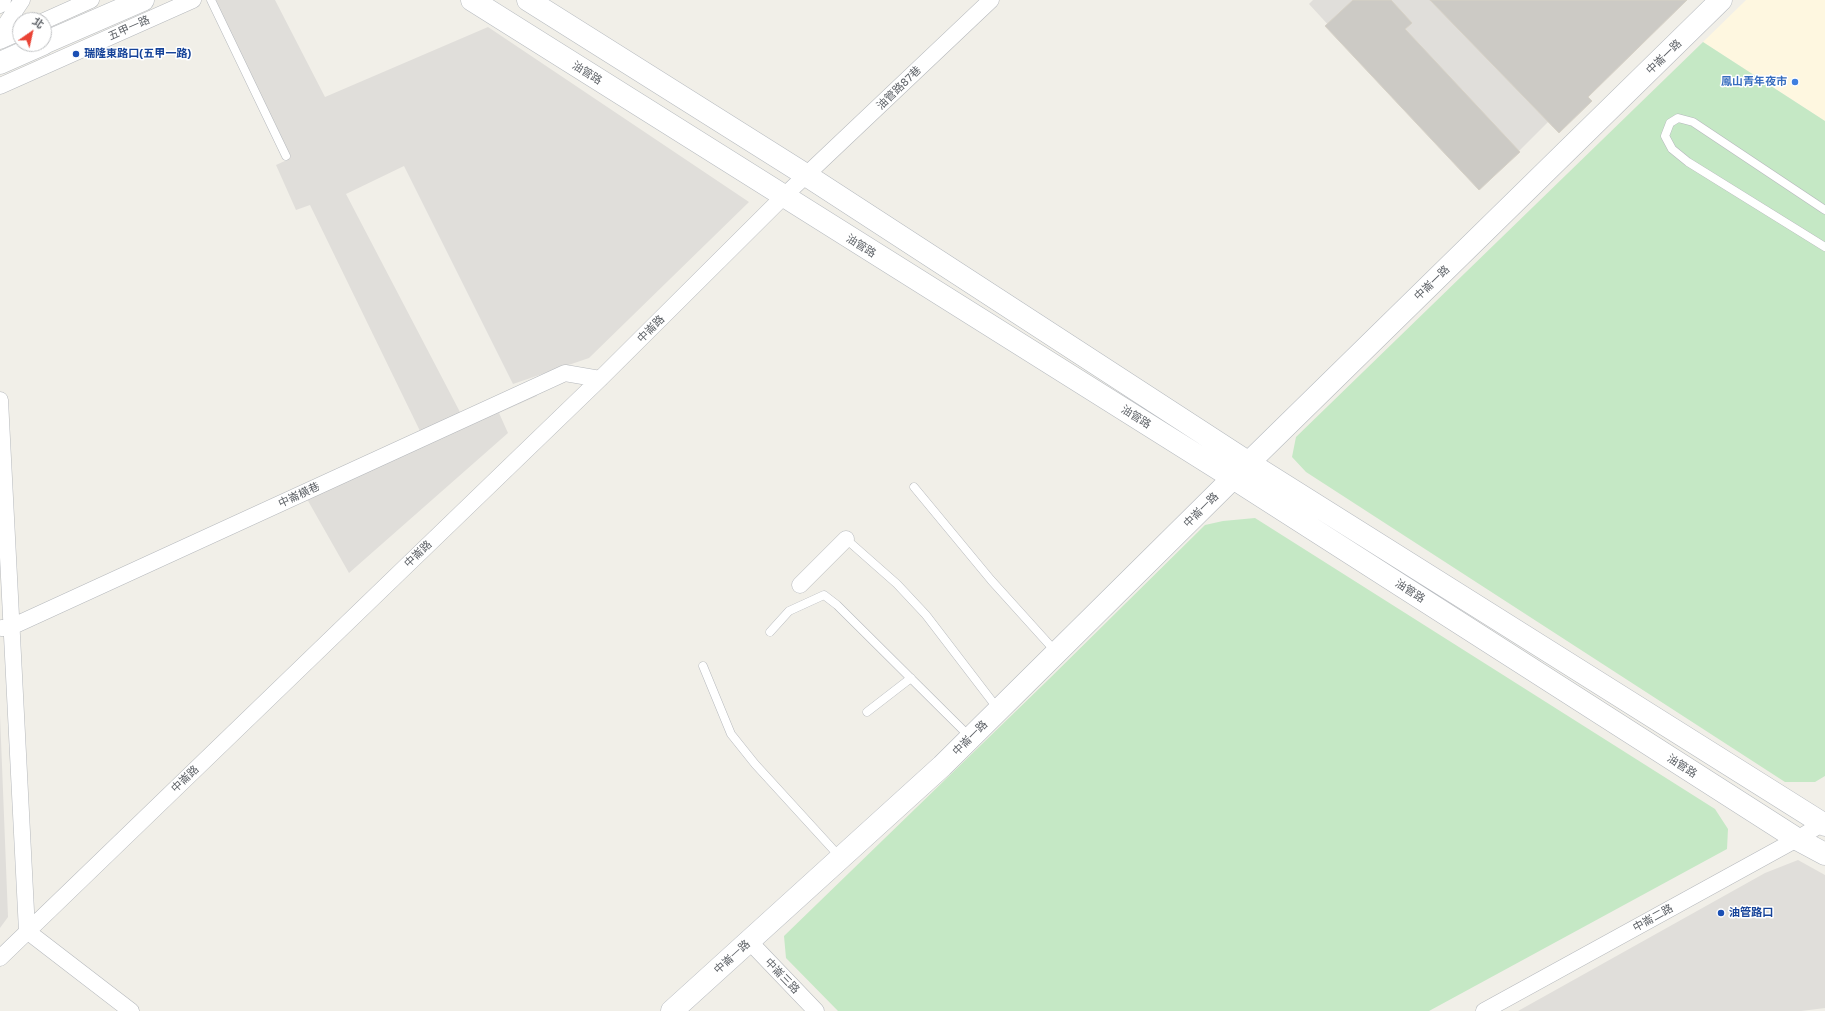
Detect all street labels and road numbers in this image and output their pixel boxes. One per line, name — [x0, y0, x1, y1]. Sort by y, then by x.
street label: 五甲一路 — [106, 13, 152, 43]
street label: 中崙一路 — [1644, 37, 1684, 77]
street label: 油管路 — [570, 59, 604, 87]
street label: 油管路87巷 — [874, 64, 924, 112]
street label: 油管路 — [844, 232, 878, 260]
street label: 中崙一路 — [1412, 263, 1452, 303]
street label: 中崙路 — [635, 313, 667, 345]
street label: 油管路 — [1119, 403, 1153, 431]
street label: 中崙橫巷 — [276, 480, 322, 510]
street label: 中崙一路 — [1181, 490, 1221, 530]
street label: 中崙路 — [402, 538, 434, 570]
street label: 油管路 — [1393, 576, 1427, 606]
street label: 中崙一路 — [950, 718, 990, 758]
street label: 油管路 — [1665, 751, 1699, 781]
street label: 中崙路 — [169, 763, 201, 795]
street label: 中崙二路 — [1631, 902, 1675, 934]
street label: 中崙一路 — [711, 937, 753, 977]
street label: 中崙三路 — [762, 956, 802, 996]

